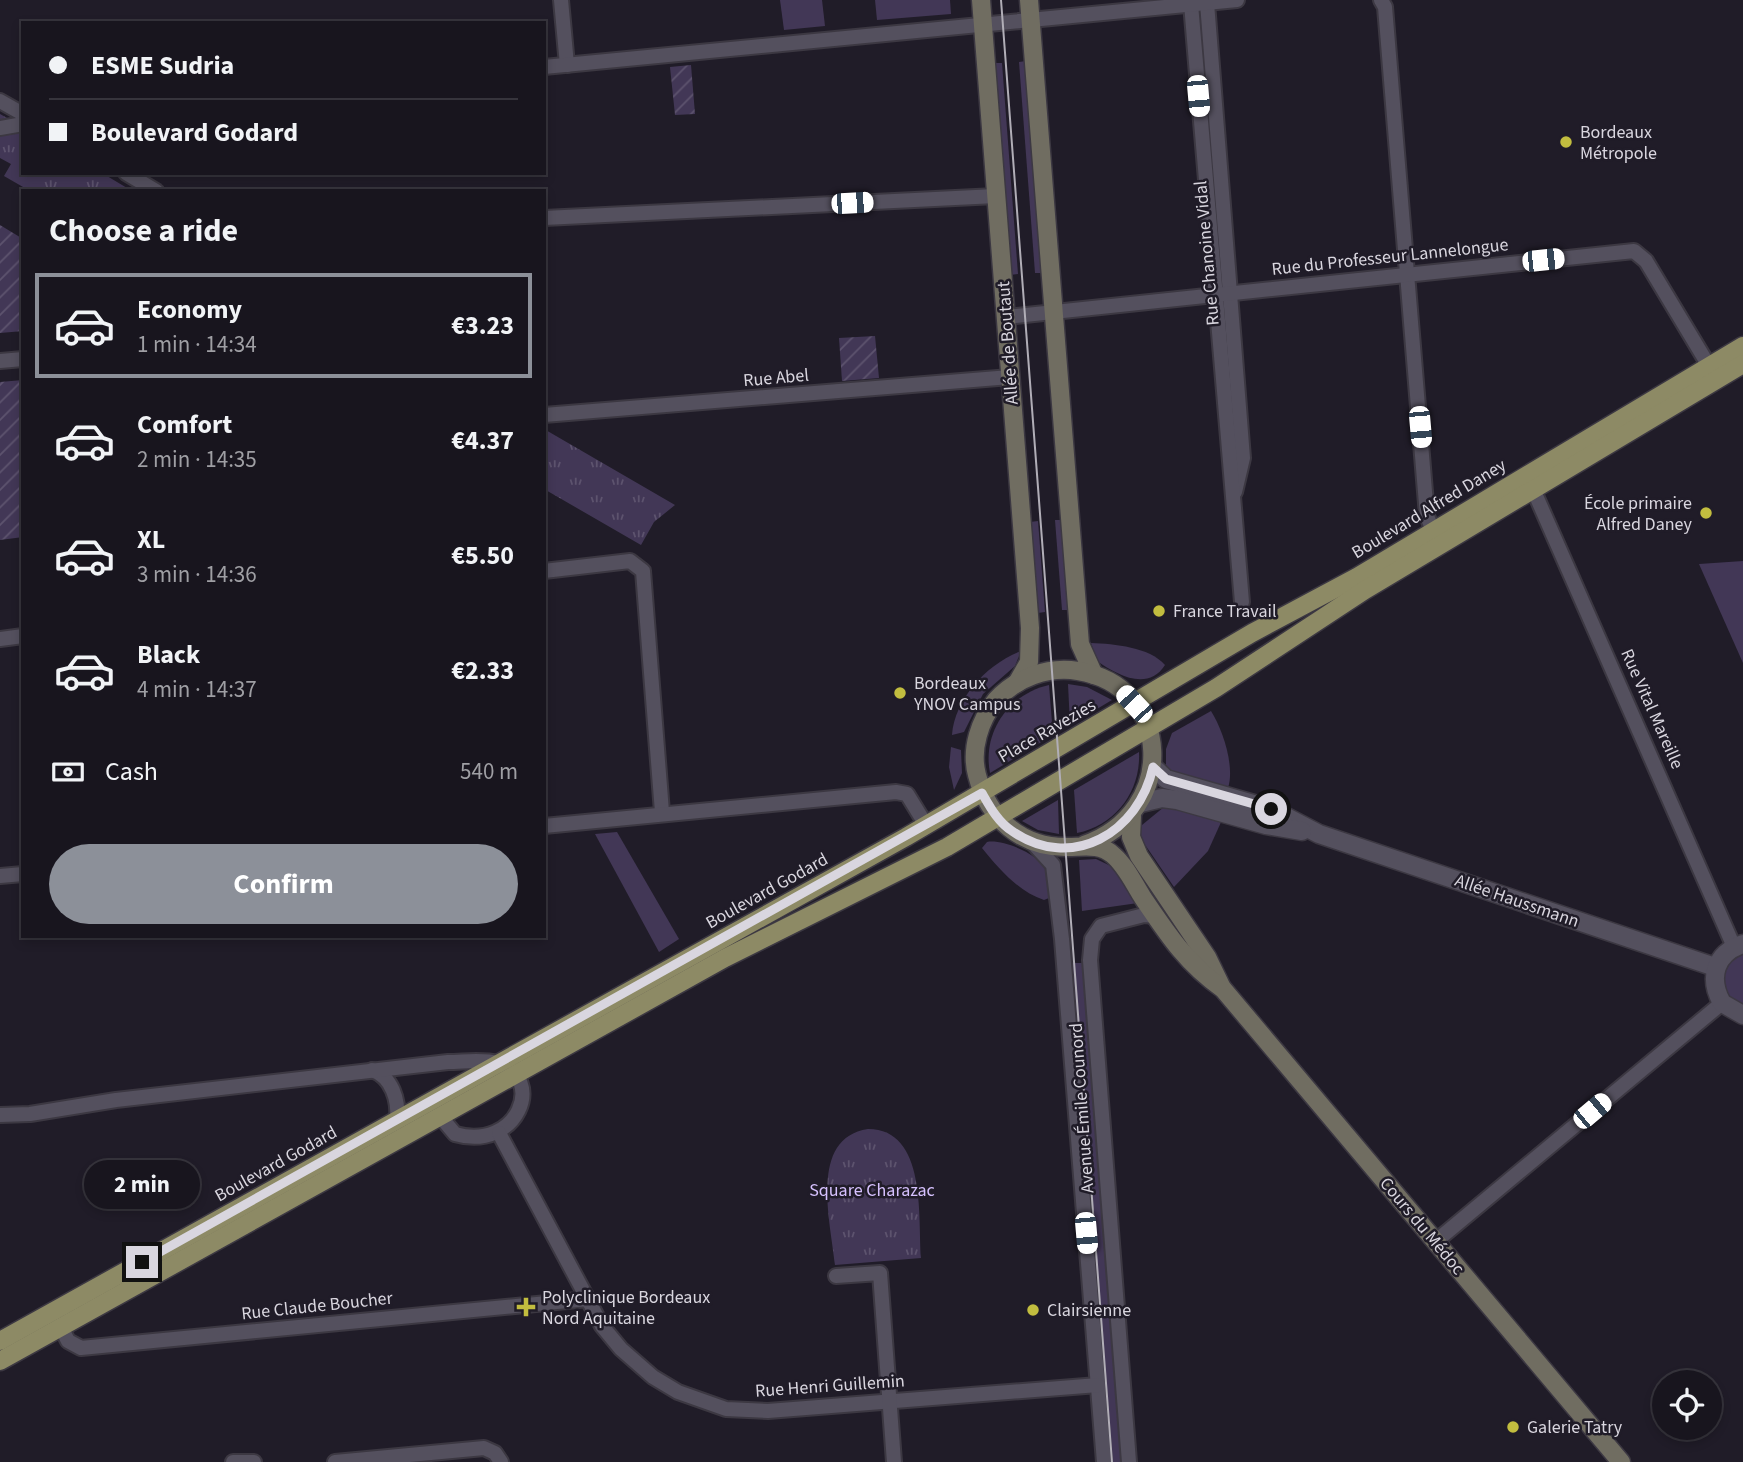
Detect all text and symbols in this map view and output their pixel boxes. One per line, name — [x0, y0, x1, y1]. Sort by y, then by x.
text: ESME Sudria — [91, 47, 234, 84]
car — [1186, 74, 1211, 118]
text: Boulevard Godard — [91, 114, 298, 151]
place label: Bordeaux Métropole — [1580, 120, 1657, 166]
marker: Bordeaux Métropole — [1558, 134, 1574, 150]
street label: Rue Chanoine Vidal — [1188, 179, 1226, 327]
car — [831, 191, 874, 215]
text: Choose a ride — [49, 208, 238, 254]
street label: Rue du Professeur Lannelongue — [1270, 232, 1510, 282]
car — [1522, 247, 1565, 273]
street label: Allée de Boutaut — [991, 280, 1025, 406]
text: Economy — [137, 291, 242, 328]
icon: car — [53, 294, 116, 357]
text: €3.23 — [451, 307, 514, 344]
text: 1 min · 14:34 — [137, 328, 257, 361]
street label: Rue Abel — [742, 363, 810, 393]
car — [1408, 405, 1433, 449]
text: Comfort — [137, 406, 232, 443]
icon: car — [53, 409, 116, 472]
text: €4.37 — [451, 422, 514, 459]
text: 2 min · 14:35 — [137, 443, 257, 476]
street label: Boulevard Alfred Daney — [1347, 453, 1511, 565]
place label: École primaire Alfred Daney — [1584, 491, 1693, 537]
marker: École primaire Alfred Daney — [1698, 505, 1714, 521]
text: XL — [137, 521, 165, 558]
icon: car — [53, 524, 116, 587]
text: €5.50 — [451, 537, 514, 574]
text: 3 min · 14:36 — [137, 558, 257, 591]
place label: France Travail — [1173, 599, 1276, 624]
marker: France Travail — [1151, 603, 1167, 619]
text: Black — [137, 636, 200, 673]
icon: car — [53, 639, 116, 702]
street label: Rue Vital Mareille — [1614, 645, 1690, 773]
text: €2.33 — [451, 652, 514, 689]
place label: Bordeaux YNOV Campus — [913, 671, 1020, 717]
text: 4 min · 14:37 — [137, 673, 257, 706]
car — [1112, 681, 1157, 727]
marker: Bordeaux YNOV Campus — [892, 685, 908, 701]
street label: Place Ravezies — [993, 693, 1101, 769]
icon: cash — [49, 753, 87, 791]
text: Cash — [105, 753, 158, 790]
text: 540 m — [460, 755, 518, 788]
route start — [1255, 793, 1287, 825]
button: Confirm — [49, 844, 518, 924]
street label: Boulevard Godard — [701, 847, 833, 935]
street label: Allée Haussmann — [1452, 868, 1582, 934]
street label: Avenue Émile Counord — [1064, 1022, 1100, 1194]
car — [1570, 1089, 1615, 1133]
street label: Boulevard Godard — [210, 1120, 342, 1208]
callout: 2 min — [84, 1160, 200, 1210]
text: 2 min — [114, 1168, 170, 1201]
street label: Cours du Médoc — [1374, 1172, 1470, 1280]
park label: Square Charazac — [809, 1178, 935, 1203]
car — [1074, 1211, 1099, 1255]
route end — [126, 1246, 158, 1278]
place label: Polyclinique Bordeaux Nord Aquitaine — [542, 1285, 710, 1331]
street label: Rue Claude Boucher — [240, 1286, 395, 1326]
marker: Polyclinique Bordeaux Nord Aquitaine — [516, 1297, 536, 1317]
place label: Clairsienne — [1047, 1298, 1131, 1323]
marker: Clairsienne — [1025, 1302, 1041, 1318]
street label: Rue Henri Guillemin — [754, 1368, 906, 1404]
map controls — [1652, 1370, 1722, 1440]
button: locate — [1652, 1370, 1722, 1440]
place label: Galerie Tatry — [1527, 1415, 1623, 1440]
marker: Galerie Tatry — [1505, 1419, 1521, 1435]

